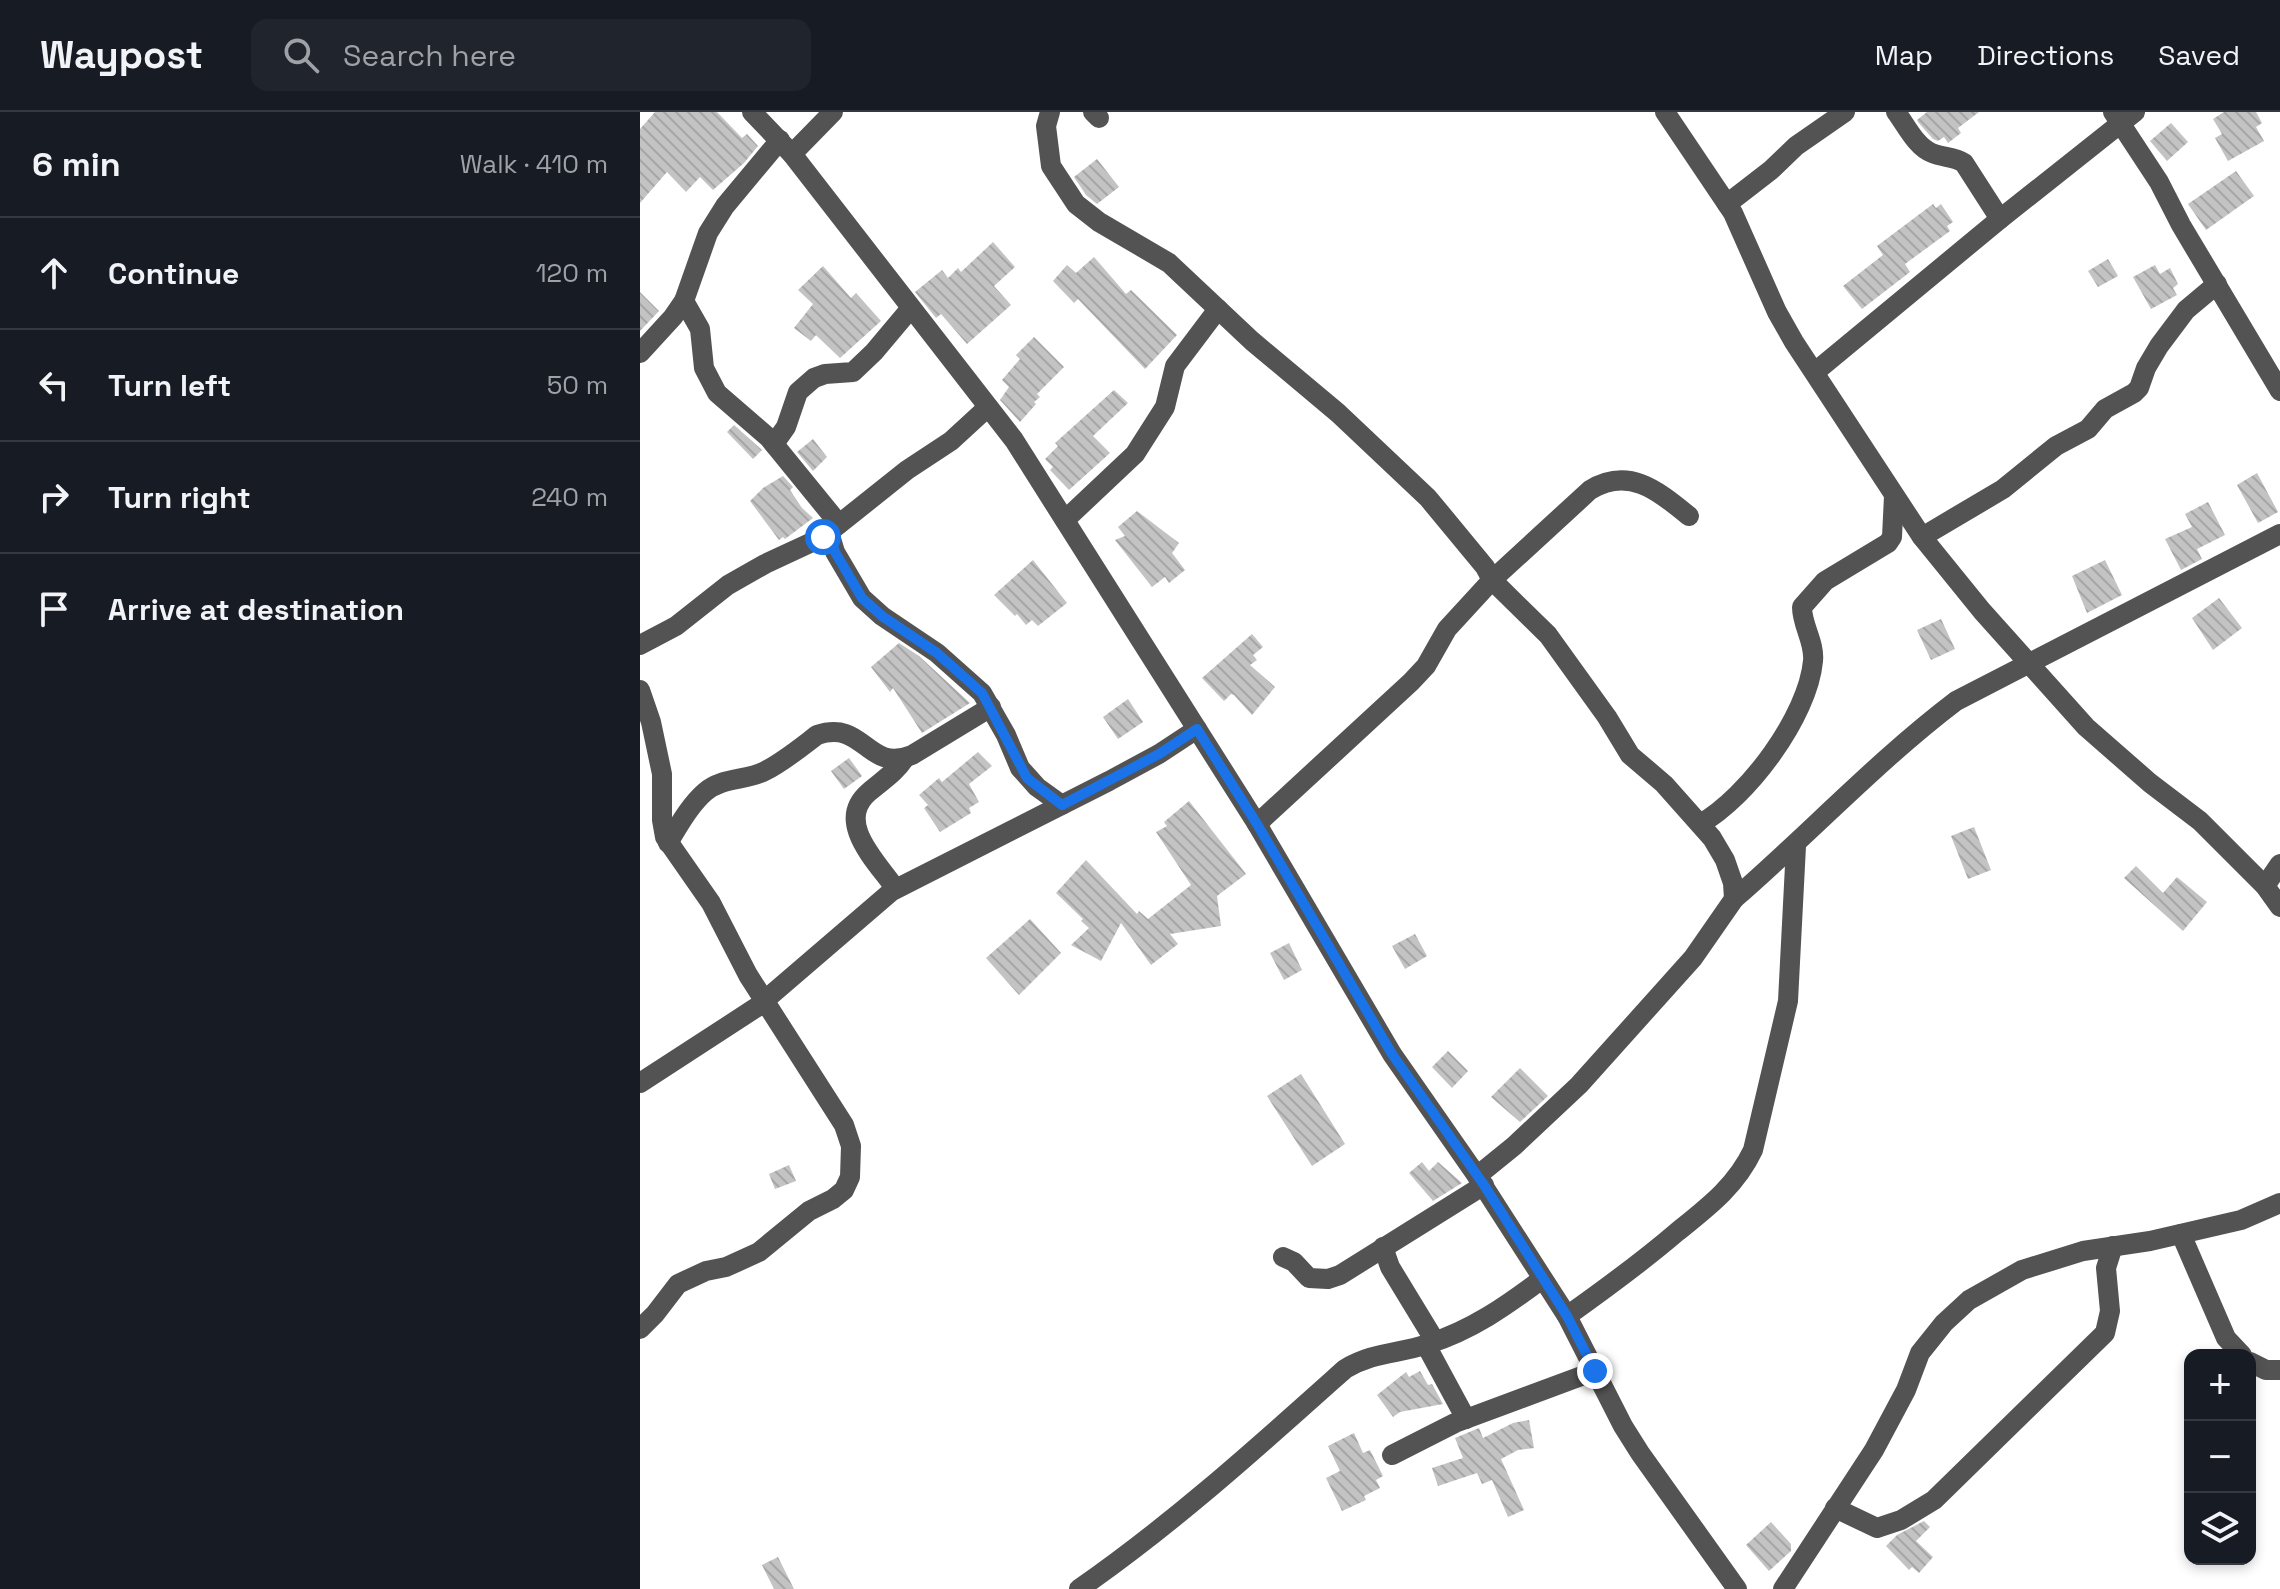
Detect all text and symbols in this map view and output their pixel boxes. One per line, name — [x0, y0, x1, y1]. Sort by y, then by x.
search box — [251, 19, 811, 91]
text: Waypost — [40, 31, 203, 79]
icon: search — [279, 33, 323, 77]
text: Search here — [343, 36, 516, 75]
text: Map — [1875, 37, 1933, 73]
text: Directions — [1977, 37, 2114, 73]
text: Saved — [2158, 37, 2240, 73]
text: 6 min — [32, 143, 121, 186]
text: Walk · 410 m — [460, 147, 608, 181]
icon: ahead — [32, 251, 76, 295]
text: Continue — [108, 254, 239, 293]
text: 120 m — [536, 256, 608, 290]
icon: left — [32, 363, 76, 407]
text: Turn left — [108, 366, 231, 405]
text: 50 m — [547, 368, 608, 402]
icon: right — [32, 475, 76, 519]
text: Turn right — [108, 478, 251, 517]
text: 240 m — [531, 480, 608, 514]
route start — [805, 519, 841, 555]
icon: arrive — [32, 587, 76, 631]
text: Arrive at destination — [108, 590, 404, 629]
map controls — [2184, 1349, 2256, 1565]
button: + — [2184, 1349, 2256, 1421]
route end — [1577, 1353, 1613, 1389]
button: − — [2184, 1421, 2256, 1493]
button: layers — [2184, 1493, 2256, 1565]

